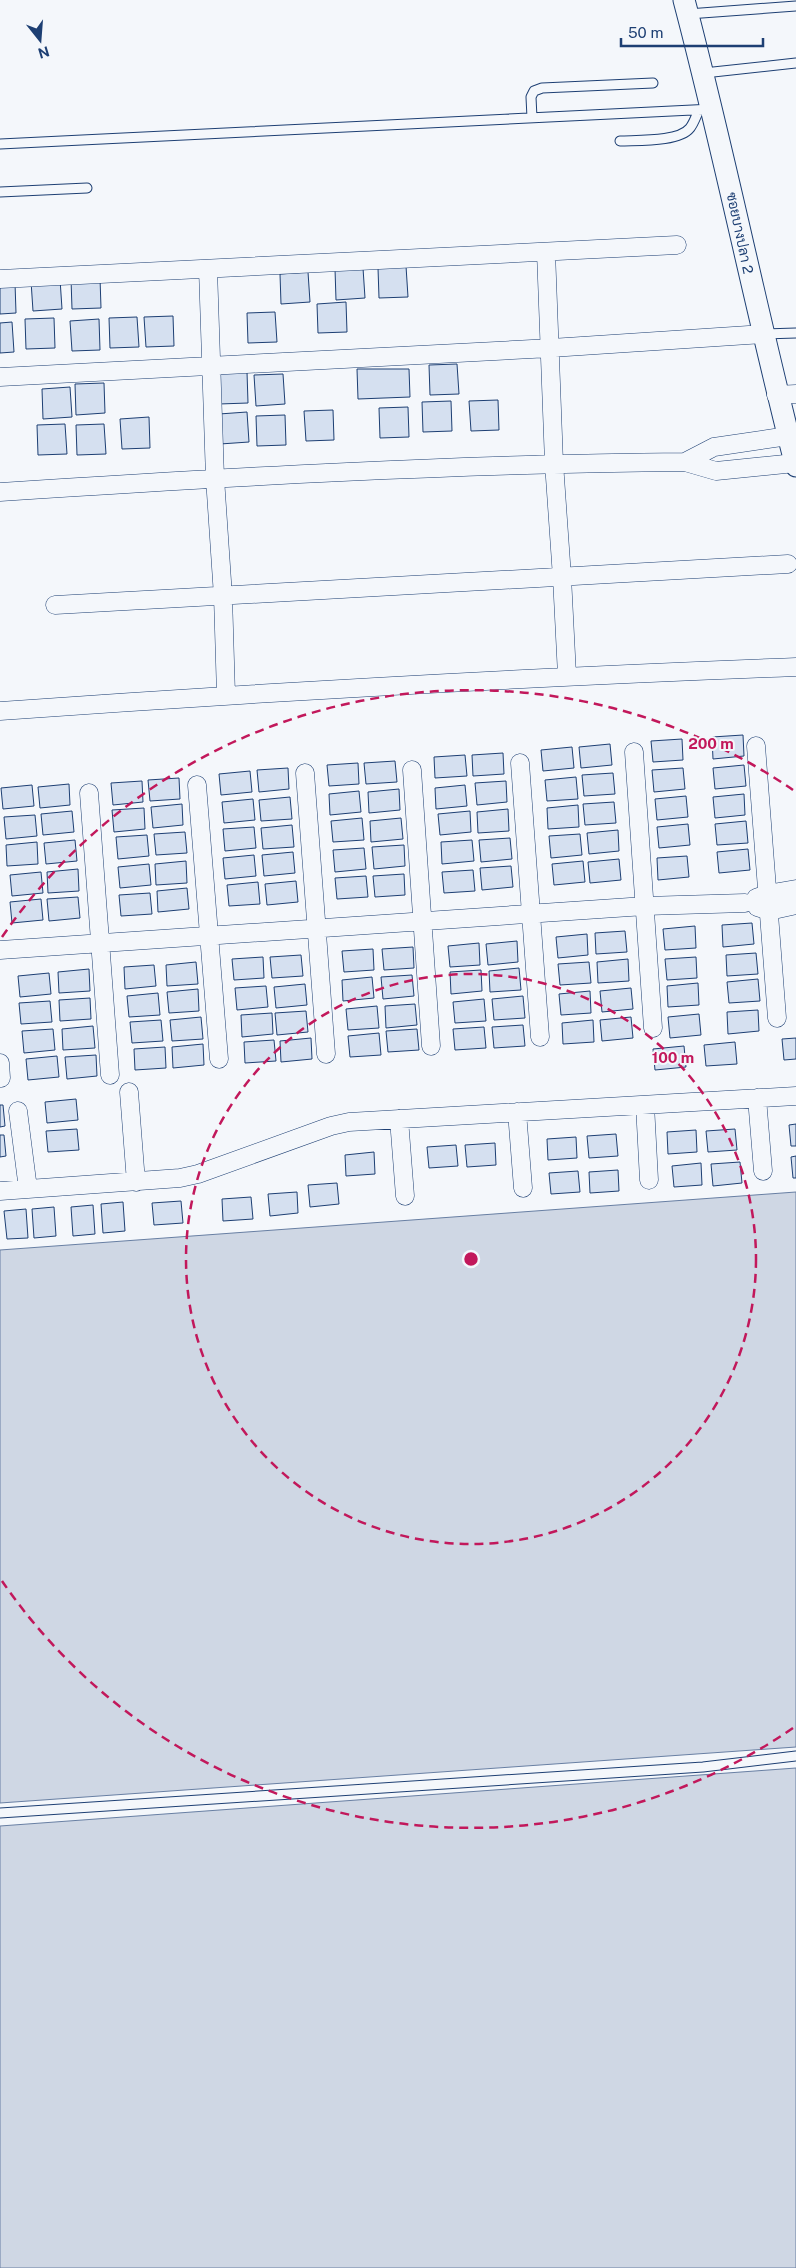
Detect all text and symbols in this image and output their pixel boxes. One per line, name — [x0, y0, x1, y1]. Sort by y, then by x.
north arrow — [15, 15, 65, 65]
scale bar — [621, 15, 764, 47]
text: 50 m — [628, 24, 663, 41]
text: N — [36, 43, 51, 62]
street label: ซอยบางปลา 2 — [724, 191, 756, 275]
text: 200 m — [688, 735, 734, 752]
text: 100 m — [652, 1049, 694, 1066]
centre of rings — [462, 1250, 480, 1268]

